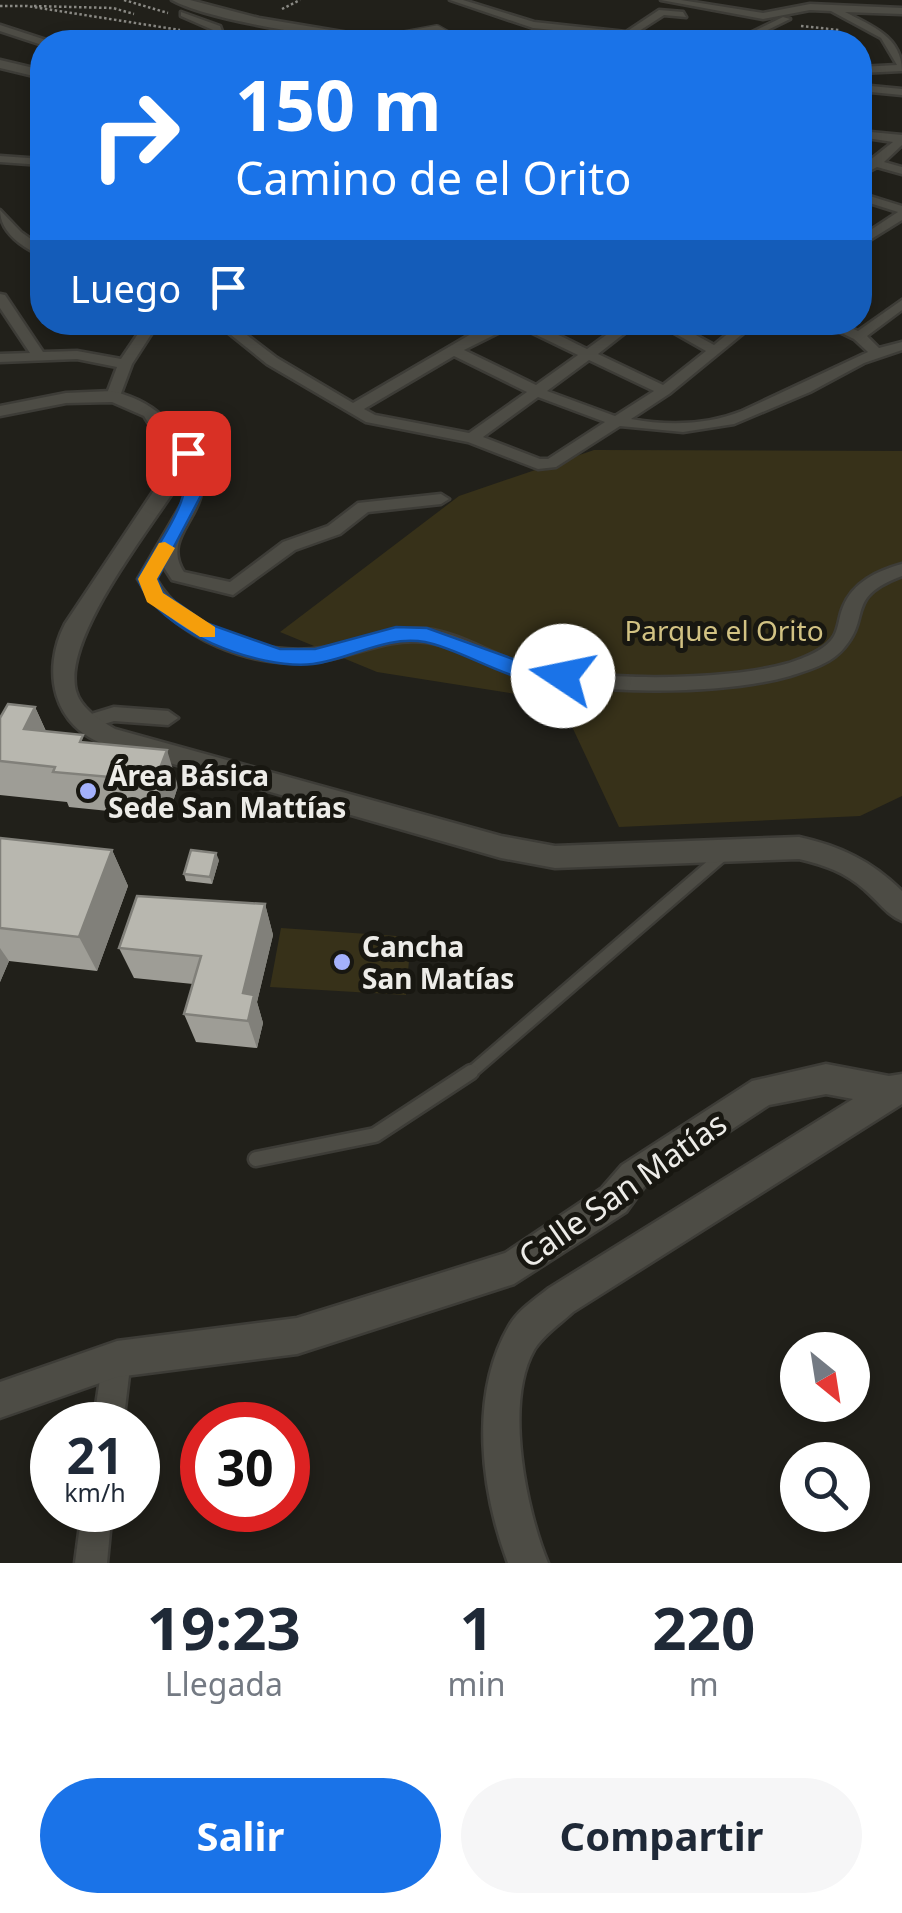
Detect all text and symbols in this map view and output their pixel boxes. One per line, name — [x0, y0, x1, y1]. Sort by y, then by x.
text: 150 m — [235, 56, 442, 152]
icon: right — [70, 70, 200, 200]
text: Camino de el Orito — [235, 147, 631, 208]
icon: arrive — [201, 260, 256, 315]
text: Luego — [70, 262, 181, 314]
pin — [146, 411, 231, 496]
icon: arrive — [161, 426, 216, 481]
park label: Parque el Orito — [624, 611, 824, 649]
position arrow — [511, 624, 615, 728]
place label: Área Básica Sede San Mattías — [108, 756, 346, 826]
marker: Área Básica Sede San Mattías — [77, 780, 99, 802]
place label: Cancha San Matías — [362, 927, 514, 997]
marker: Cancha San Matías — [331, 951, 353, 973]
street label: Calle San Matías — [509, 1101, 735, 1277]
north arrow — [780, 1332, 870, 1422]
map controls — [780, 1332, 870, 1532]
speed limit sign: 30 — [180, 1402, 310, 1532]
text: 21 — [66, 1421, 124, 1489]
button: search — [780, 1442, 870, 1532]
text: km/h — [64, 1475, 126, 1509]
text: 19:23 — [147, 1586, 301, 1668]
text: 1 — [459, 1586, 494, 1668]
text: 220 — [652, 1586, 755, 1668]
text: Llegada — [165, 1662, 283, 1705]
text: min — [448, 1662, 506, 1705]
text: m — [689, 1662, 719, 1705]
button: Salir — [40, 1778, 441, 1893]
button: Compartir — [461, 1778, 862, 1893]

